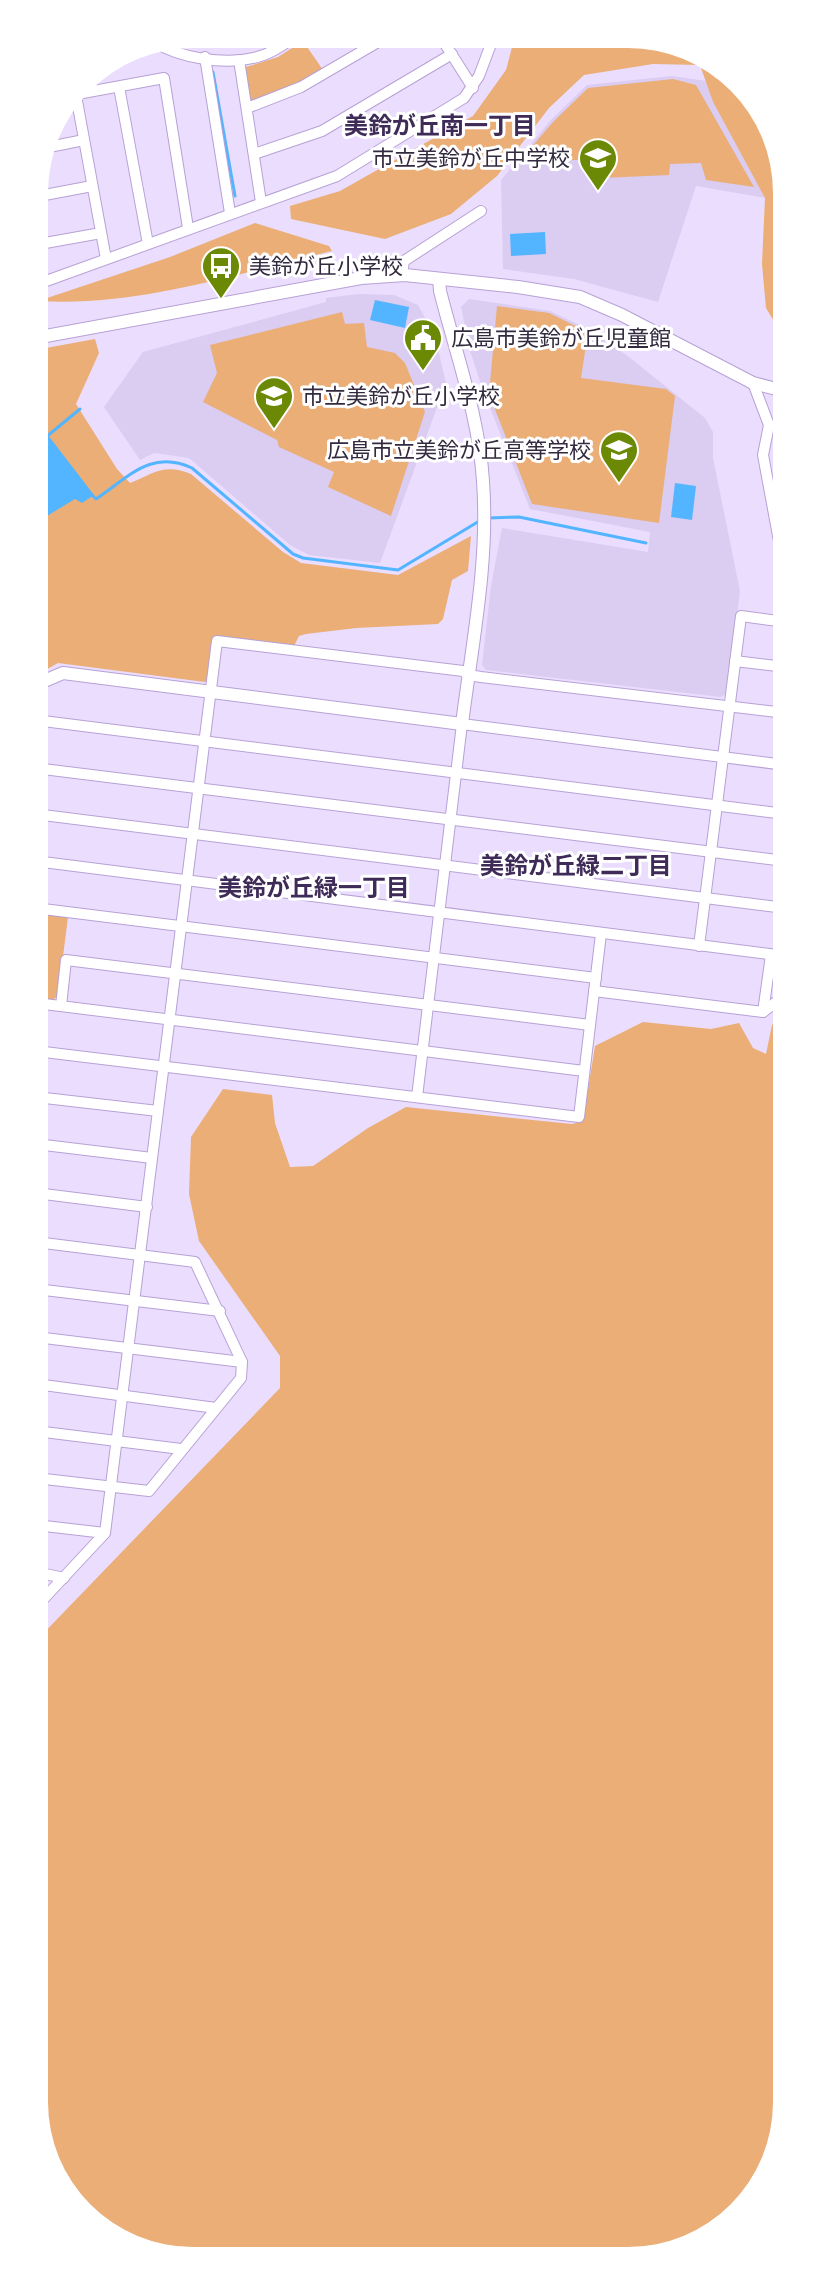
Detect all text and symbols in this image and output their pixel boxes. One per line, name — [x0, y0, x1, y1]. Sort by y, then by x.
district label: 美鈴が丘南一丁目 — [344, 112, 536, 140]
school or university icon: 市立美鈴が丘中学校 — [577, 137, 619, 192]
place label: 市立美鈴が丘中学校 — [372, 146, 570, 171]
bus stop icon: 美鈴が丘小学校 — [200, 245, 242, 300]
place label: 美鈴が丘小学校 — [249, 254, 403, 279]
public building icon: 広島市美鈴が丘児童館 — [402, 317, 444, 372]
place label: 広島市美鈴が丘児童館 — [451, 326, 671, 351]
school or university icon: 市立美鈴が丘小学校 — [253, 375, 295, 430]
place label: 市立美鈴が丘小学校 — [302, 384, 500, 409]
school or university icon: 広島市立美鈴が丘高等学校 — [598, 429, 640, 484]
place label: 広島市立美鈴が丘高等学校 — [327, 438, 591, 463]
district label: 美鈴が丘緑二丁目 — [480, 852, 672, 880]
district label: 美鈴が丘緑一丁目 — [218, 874, 410, 902]

